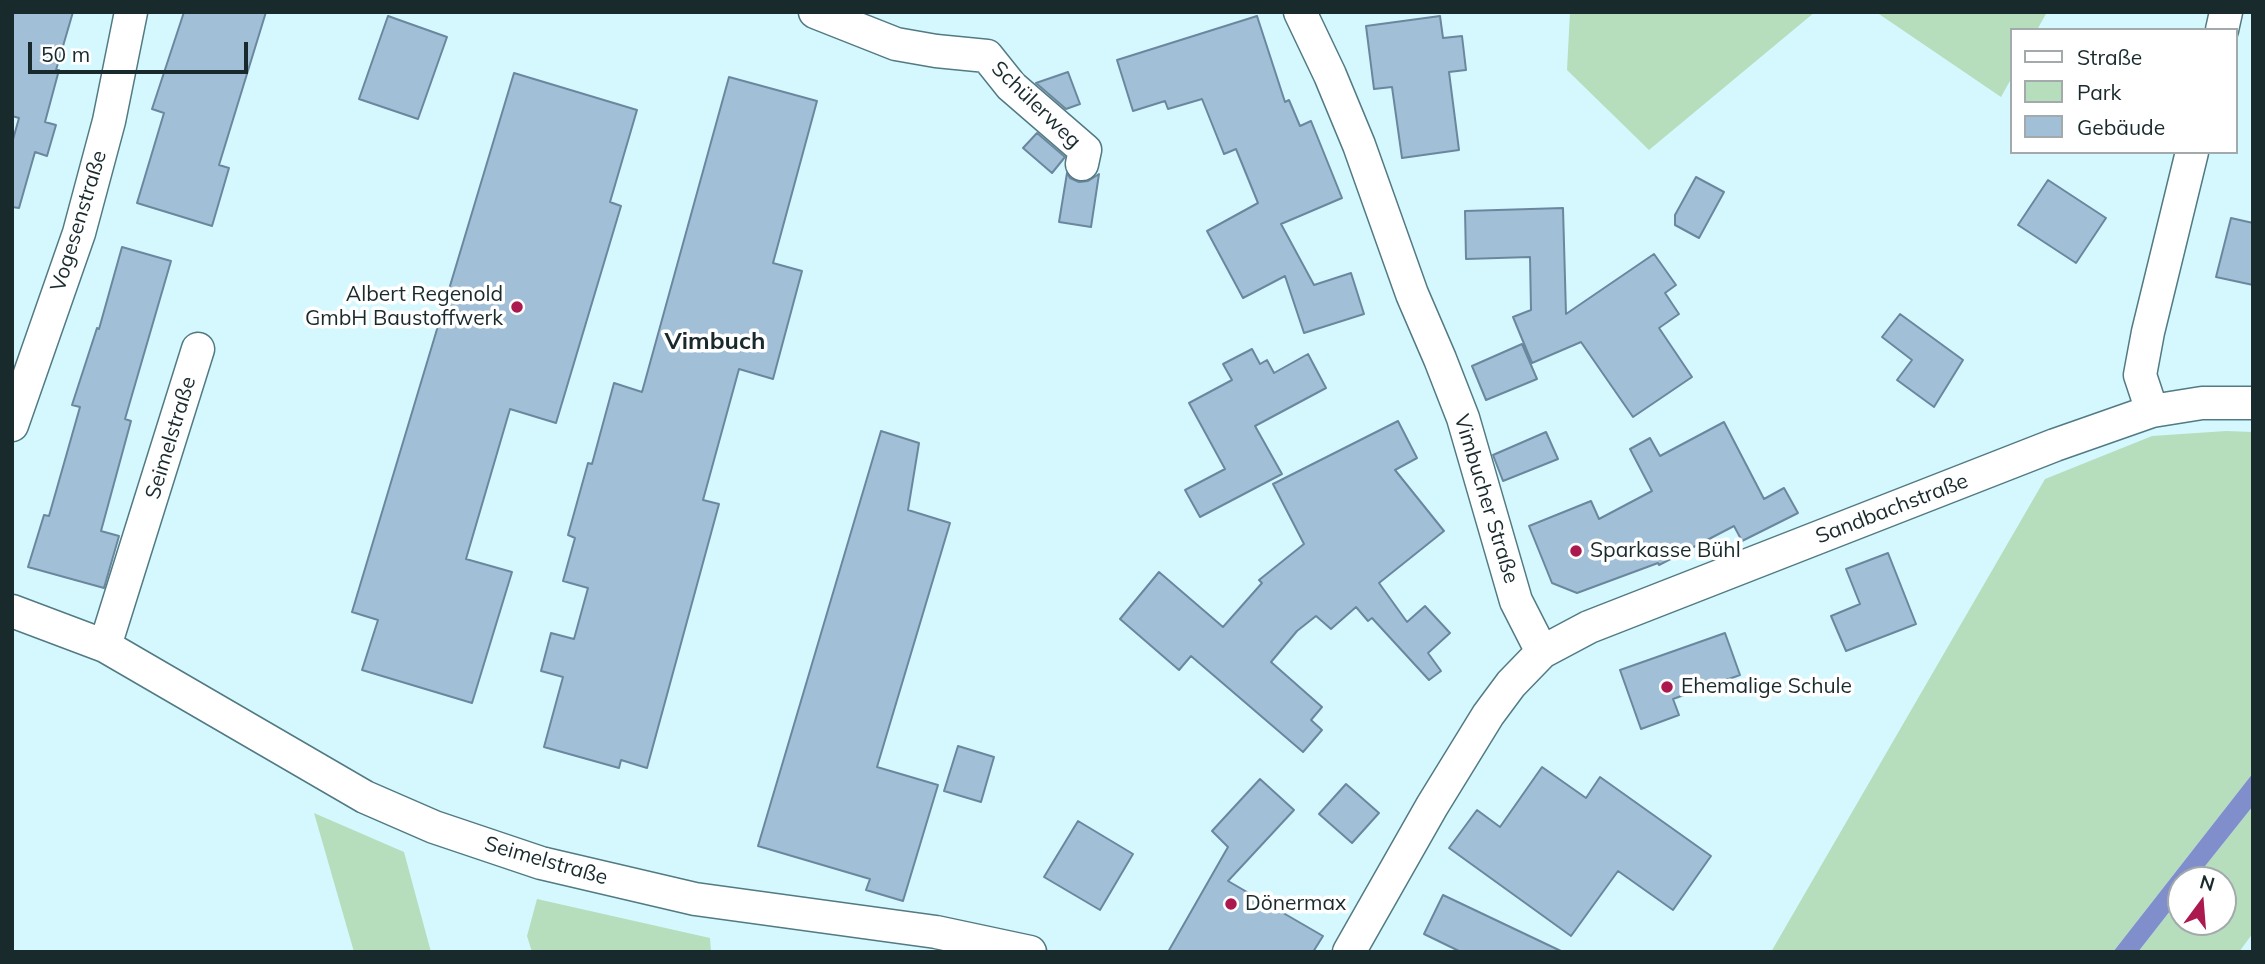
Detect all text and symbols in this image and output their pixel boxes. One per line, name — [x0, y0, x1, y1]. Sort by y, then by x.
scale bar — [32, 28, 252, 72]
legend — [2010, 28, 2237, 154]
text: 50 m — [41, 41, 90, 67]
text: Straße — [2077, 44, 2142, 70]
street label: Schülerweg — [986, 56, 1086, 154]
text: Park — [2077, 79, 2121, 105]
text: Gebäude — [2077, 114, 2165, 140]
street label: Vogesenstraße — [46, 147, 112, 295]
place label: Albert Regenold GmbH Baustoffwerk — [305, 282, 503, 332]
marker: Albert Regenold GmbH Baustoffwerk — [509, 299, 525, 315]
district label: Vimbuch — [665, 328, 765, 356]
street label: Seimelstraße — [140, 374, 202, 502]
street label: Vimbucher Straße — [1448, 412, 1524, 586]
street label: Sandbachstraße — [1812, 468, 1972, 550]
place label: Sparkasse Bühl — [1590, 538, 1741, 564]
marker: Sparkasse Bühl — [1568, 543, 1584, 559]
place label: Ehemalige Schule — [1681, 674, 1852, 700]
marker: Ehemalige Schule — [1659, 679, 1675, 695]
street label: Seimelstraße — [482, 831, 610, 891]
north arrow — [2167, 866, 2237, 936]
text: N — [2197, 869, 2217, 896]
place label: Dönermax — [1245, 891, 1346, 917]
marker: Dönermax — [1223, 896, 1239, 912]

